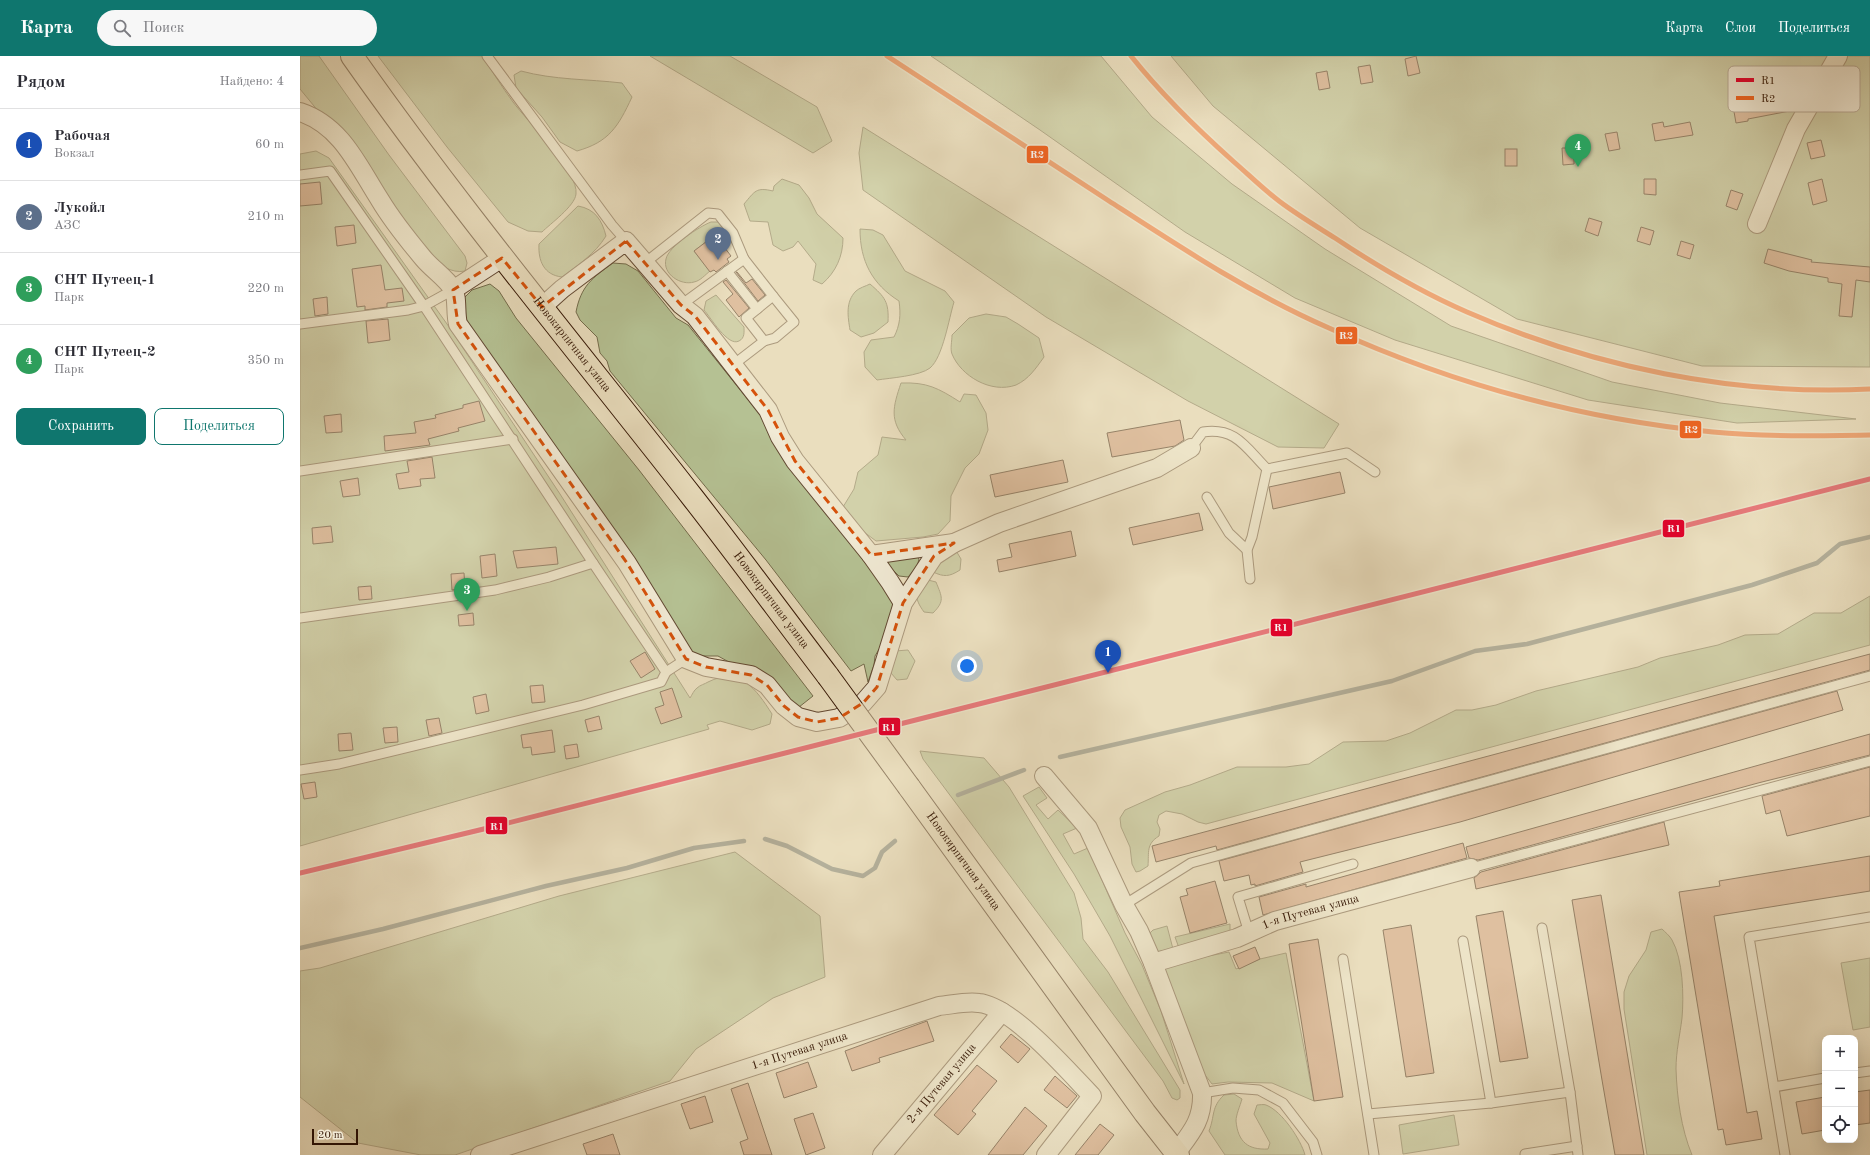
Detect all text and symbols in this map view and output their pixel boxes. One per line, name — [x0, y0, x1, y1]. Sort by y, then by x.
search box — [97, 10, 377, 46]
icon: search — [111, 17, 133, 39]
text: Карта — [20, 19, 73, 38]
text: Поиск — [143, 21, 184, 36]
text: Карта — [1665, 21, 1703, 35]
text: Слои — [1725, 21, 1756, 35]
text: Поделиться — [1778, 21, 1850, 35]
legend — [1728, 66, 1860, 112]
text: Рядом — [16, 74, 65, 91]
text: Найдено: 4 — [220, 75, 284, 88]
text: R1 — [1761, 76, 1775, 87]
text: R2 — [1761, 94, 1775, 105]
text: Рабочая — [54, 129, 110, 144]
pin: 4 — [1565, 134, 1591, 167]
text: 1 — [25, 138, 33, 151]
text: 60 m — [255, 138, 284, 151]
line badge: R2 — [1026, 145, 1049, 164]
text: Вокзал — [54, 147, 95, 160]
text: R2 — [1030, 150, 1044, 161]
text: Лукойл — [54, 201, 105, 216]
text: 2 — [25, 210, 33, 223]
text: 210 m — [247, 210, 284, 223]
text: АЗС — [54, 219, 80, 232]
pin: 2 — [705, 227, 731, 260]
text: СНТ Путеец-1 — [54, 273, 156, 288]
text: 3 — [25, 282, 33, 295]
text: 220 m — [247, 282, 284, 295]
text: Парк — [54, 291, 84, 304]
street label: Новокирпичная улица — [530, 295, 613, 395]
line badge: R2 — [1335, 326, 1358, 345]
text: R2 — [1339, 331, 1353, 342]
text: СНТ Путеец-2 — [54, 345, 156, 360]
text: 4 — [25, 354, 33, 367]
text: 350 m — [247, 354, 284, 367]
text: Парк — [54, 363, 84, 376]
button: Сохранить — [16, 408, 146, 445]
button: Поделиться — [154, 408, 284, 445]
line badge: R2 — [1679, 420, 1702, 439]
text: R2 — [1684, 425, 1698, 436]
line badge: R1 — [1662, 519, 1685, 538]
text: R1 — [1667, 524, 1681, 535]
street label: Новокирпичная улица — [731, 550, 811, 651]
pin: 3 — [454, 578, 480, 611]
line badge: R1 — [1270, 618, 1293, 637]
text: R1 — [1274, 623, 1288, 634]
pin: 1 — [1095, 640, 1121, 673]
your location — [957, 656, 977, 676]
line badge: R1 — [878, 717, 901, 736]
text: R1 — [882, 723, 896, 734]
street label: Новокирпичная улица — [924, 810, 1002, 913]
line badge: R1 — [485, 816, 508, 835]
text: R1 — [490, 822, 504, 833]
street label: 1-я Путевая улица — [1260, 893, 1360, 932]
street label: 1-я Путевая улица — [750, 1030, 849, 1072]
map controls — [1822, 1035, 1858, 1143]
button: + — [1822, 1035, 1858, 1071]
street label: 2-я Путевая улица — [905, 1041, 979, 1126]
button: − — [1822, 1071, 1858, 1107]
button: locate — [1822, 1107, 1858, 1143]
scale bar — [312, 1127, 358, 1146]
text: 20 m — [318, 1130, 343, 1141]

